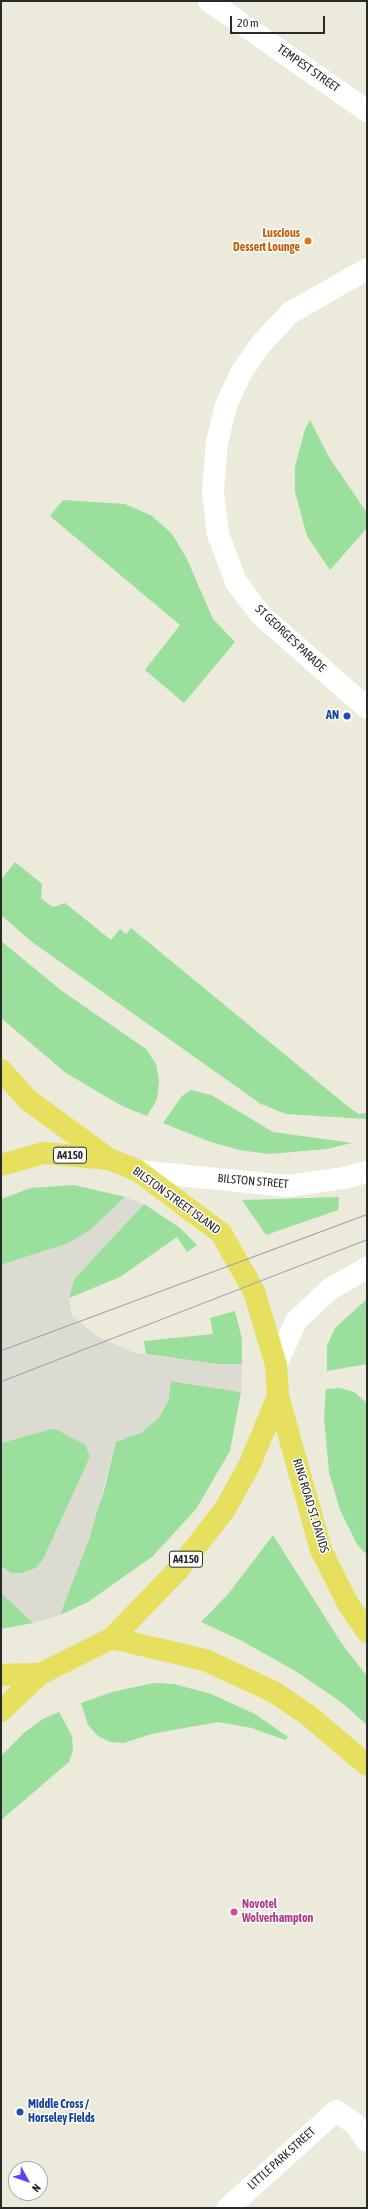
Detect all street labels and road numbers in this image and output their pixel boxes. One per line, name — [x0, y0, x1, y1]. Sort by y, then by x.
street label: TEMPEST STREET — [274, 42, 342, 96]
street label: ST GEORGE'S PARADE — [252, 603, 328, 675]
road number: A4150 — [52, 1146, 88, 1164]
street label: BILSTON STREET ISLAND — [129, 1164, 223, 1238]
street label: BILSTON STREET — [217, 1172, 289, 1192]
street label: RING ROAD ST. DAVIDS — [289, 1457, 331, 1555]
road number: A4150 — [168, 1550, 204, 1568]
street label: LITTLE PARK STREET — [245, 2125, 319, 2193]

